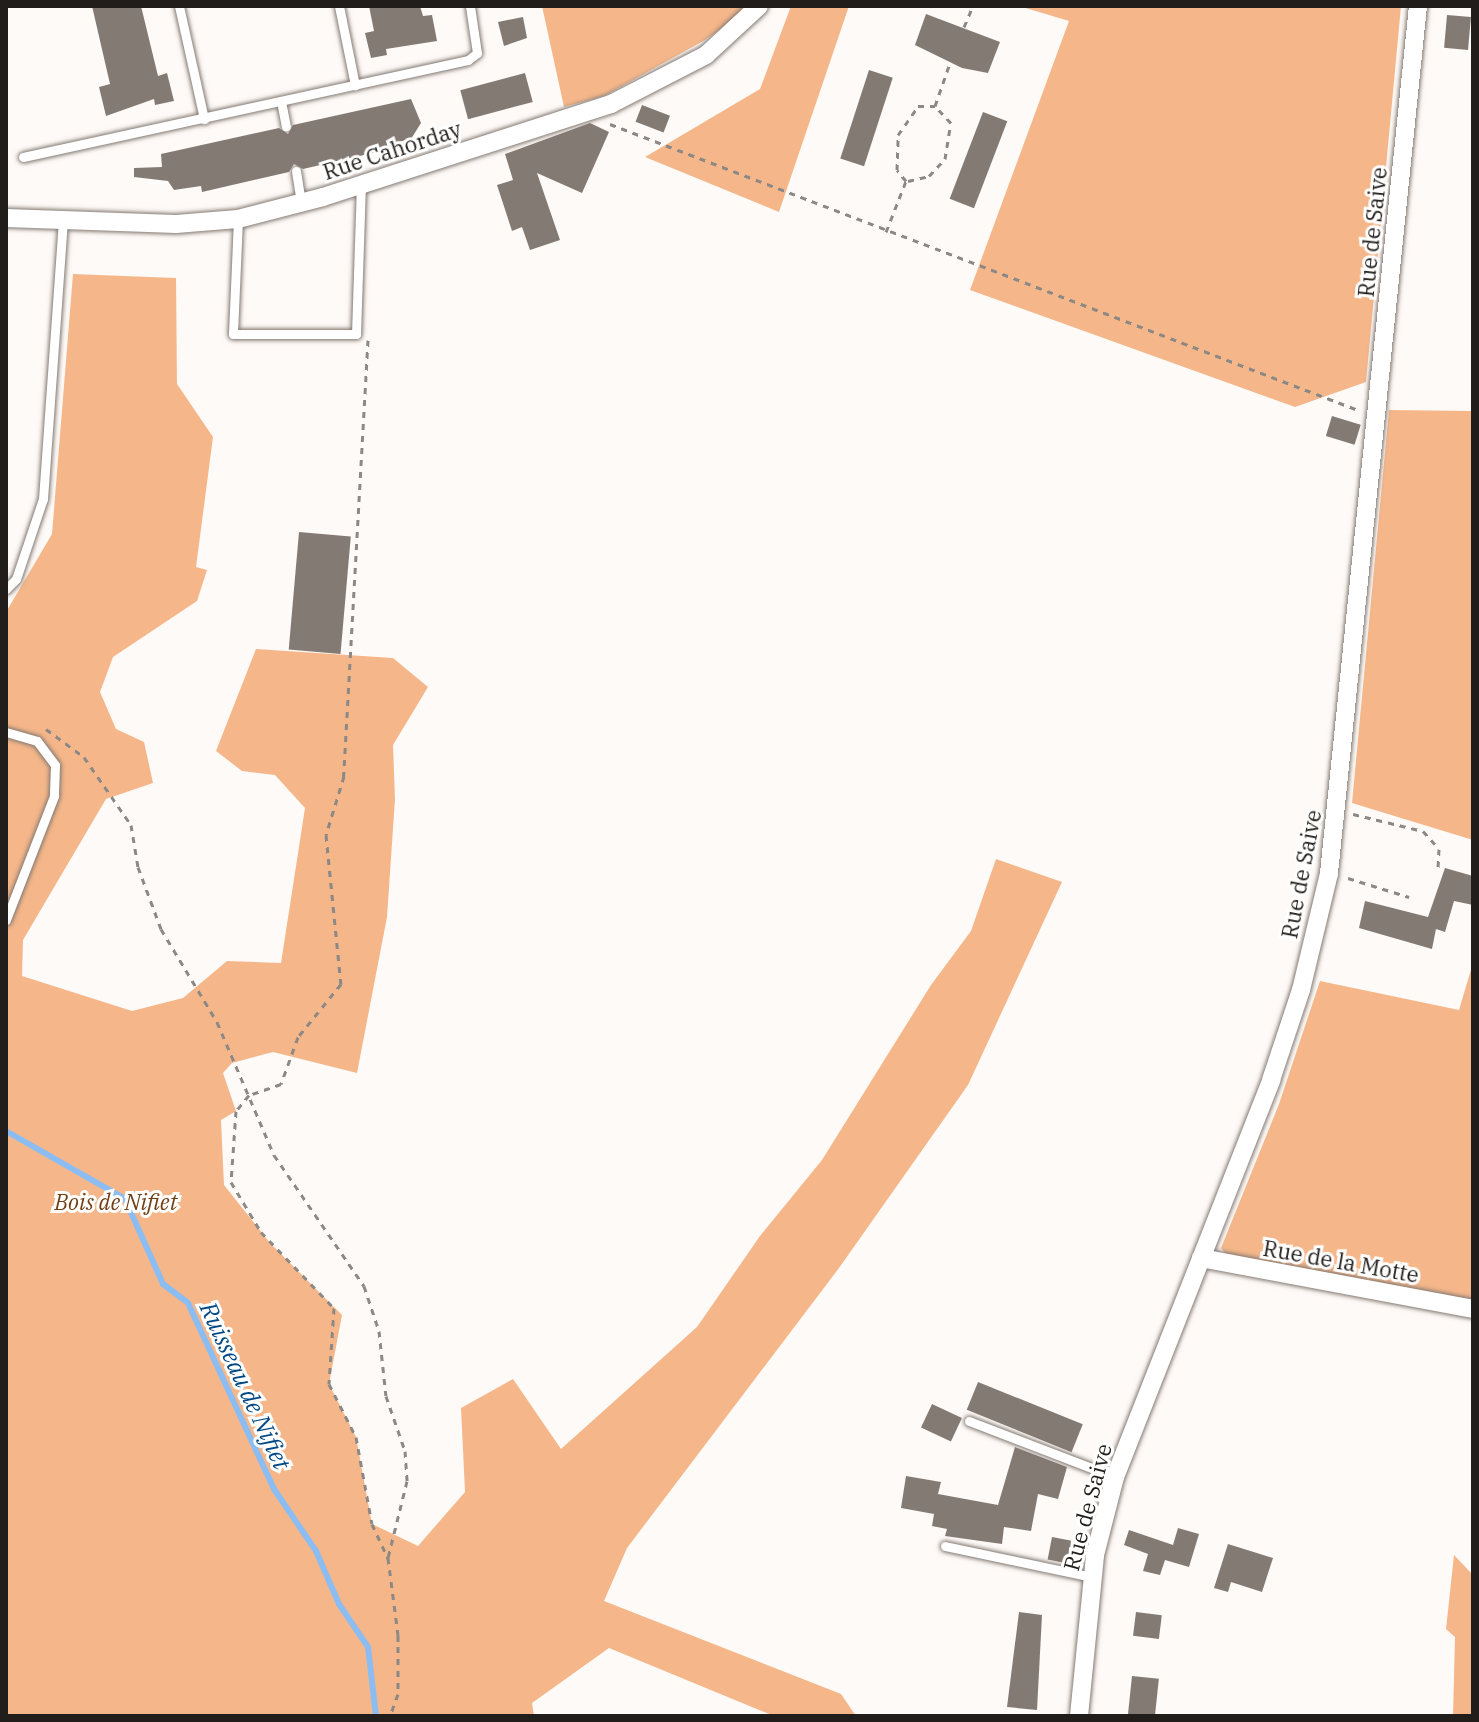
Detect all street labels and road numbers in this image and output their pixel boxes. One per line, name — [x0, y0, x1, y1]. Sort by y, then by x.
street label: Rue Cahorday — [319, 115, 465, 185]
street label: Rue de Saive — [1352, 166, 1392, 298]
street label: Rue de Saive — [1276, 807, 1326, 941]
street label: Rue de la Motte — [1261, 1234, 1421, 1288]
street label: Rue de Saive — [1057, 1440, 1117, 1574]

